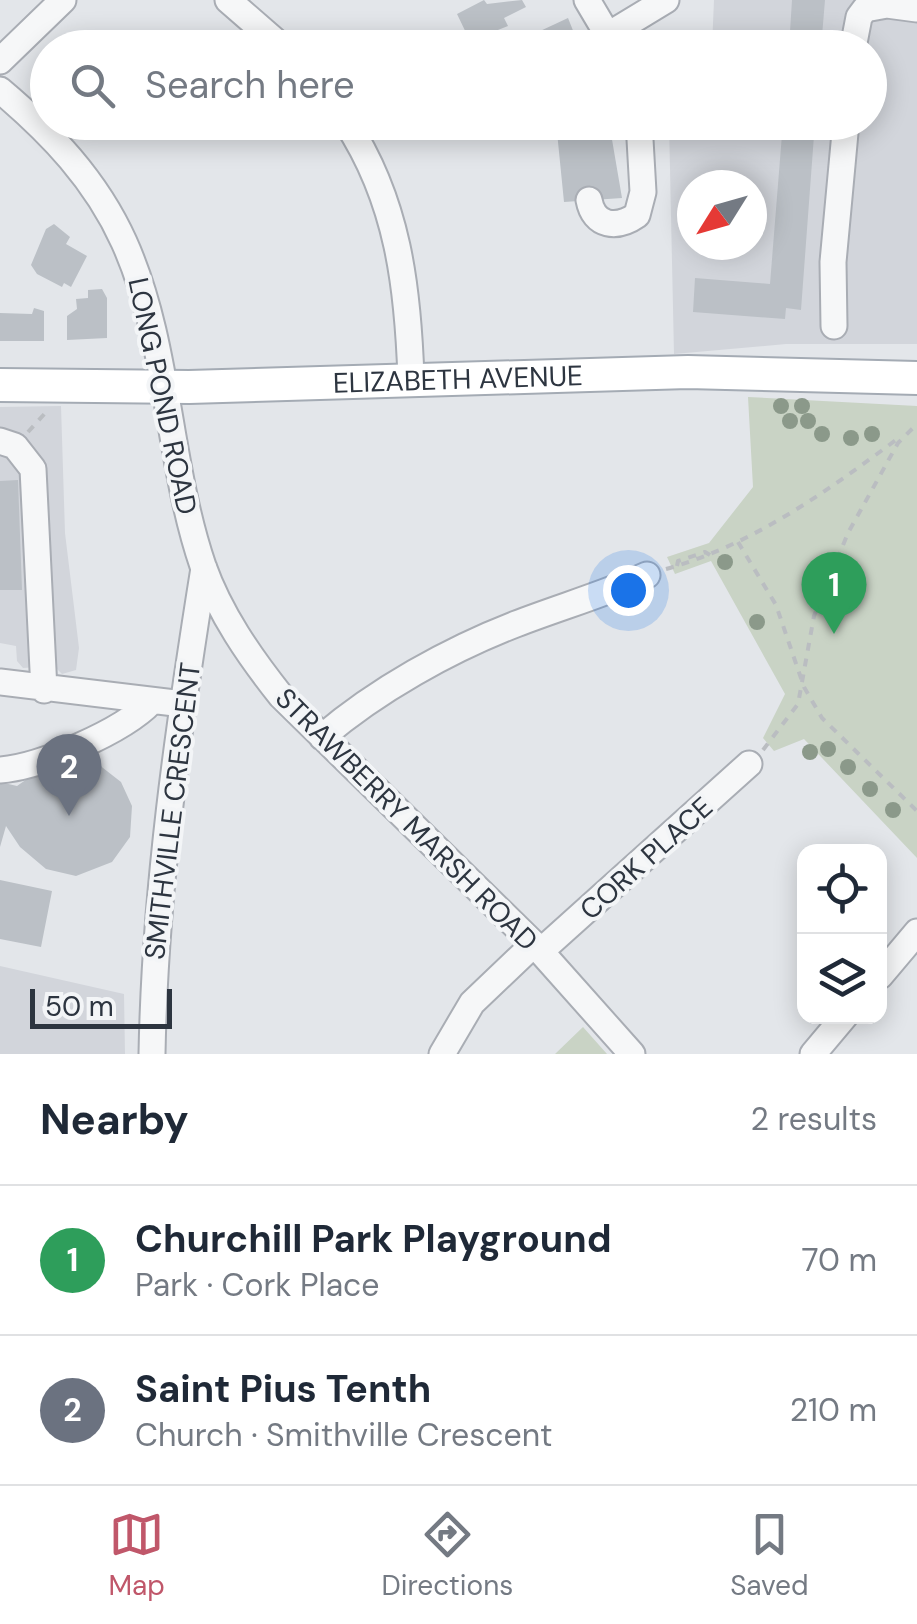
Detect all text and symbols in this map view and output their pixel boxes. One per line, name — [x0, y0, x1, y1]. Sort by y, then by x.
search box — [30, 30, 887, 140]
icon: search — [65, 58, 120, 113]
text: Search here — [145, 60, 355, 110]
north arrow — [677, 170, 767, 260]
street label: LONG POND ROAD — [119, 274, 206, 518]
street label: ELIZABETH AVENUE — [332, 357, 583, 402]
pin: 1 — [802, 552, 866, 634]
your location — [603, 565, 654, 616]
street label: SMITHVILLE CRESCENT — [136, 660, 209, 962]
street label: STRAWBERRY MARSH ROAD — [267, 680, 546, 959]
pin: 2 — [36, 734, 102, 816]
street label: CORK PLACE — [572, 789, 721, 928]
map controls — [797, 844, 887, 1024]
button: locate — [797, 844, 887, 934]
button: layers — [797, 934, 887, 1024]
scale bar — [30, 984, 172, 1028]
text: 50 m — [45, 988, 114, 1025]
text: Nearby — [40, 1092, 189, 1147]
text: 2 results — [751, 1098, 877, 1140]
text: Churchill Park Playground — [135, 1214, 612, 1264]
text: 1 — [67, 1239, 78, 1281]
text: 70 m — [801, 1239, 877, 1281]
text: Park · Cork Place — [135, 1264, 380, 1306]
text: Saint Pius Tenth — [135, 1364, 431, 1414]
text: 2 — [63, 1389, 82, 1431]
text: 210 m — [790, 1389, 877, 1431]
text: Church · Smithville Crescent — [135, 1414, 553, 1456]
tab: Map — [108, 1507, 165, 1604]
tab: Directions — [382, 1507, 513, 1604]
tab: Saved — [730, 1507, 809, 1604]

